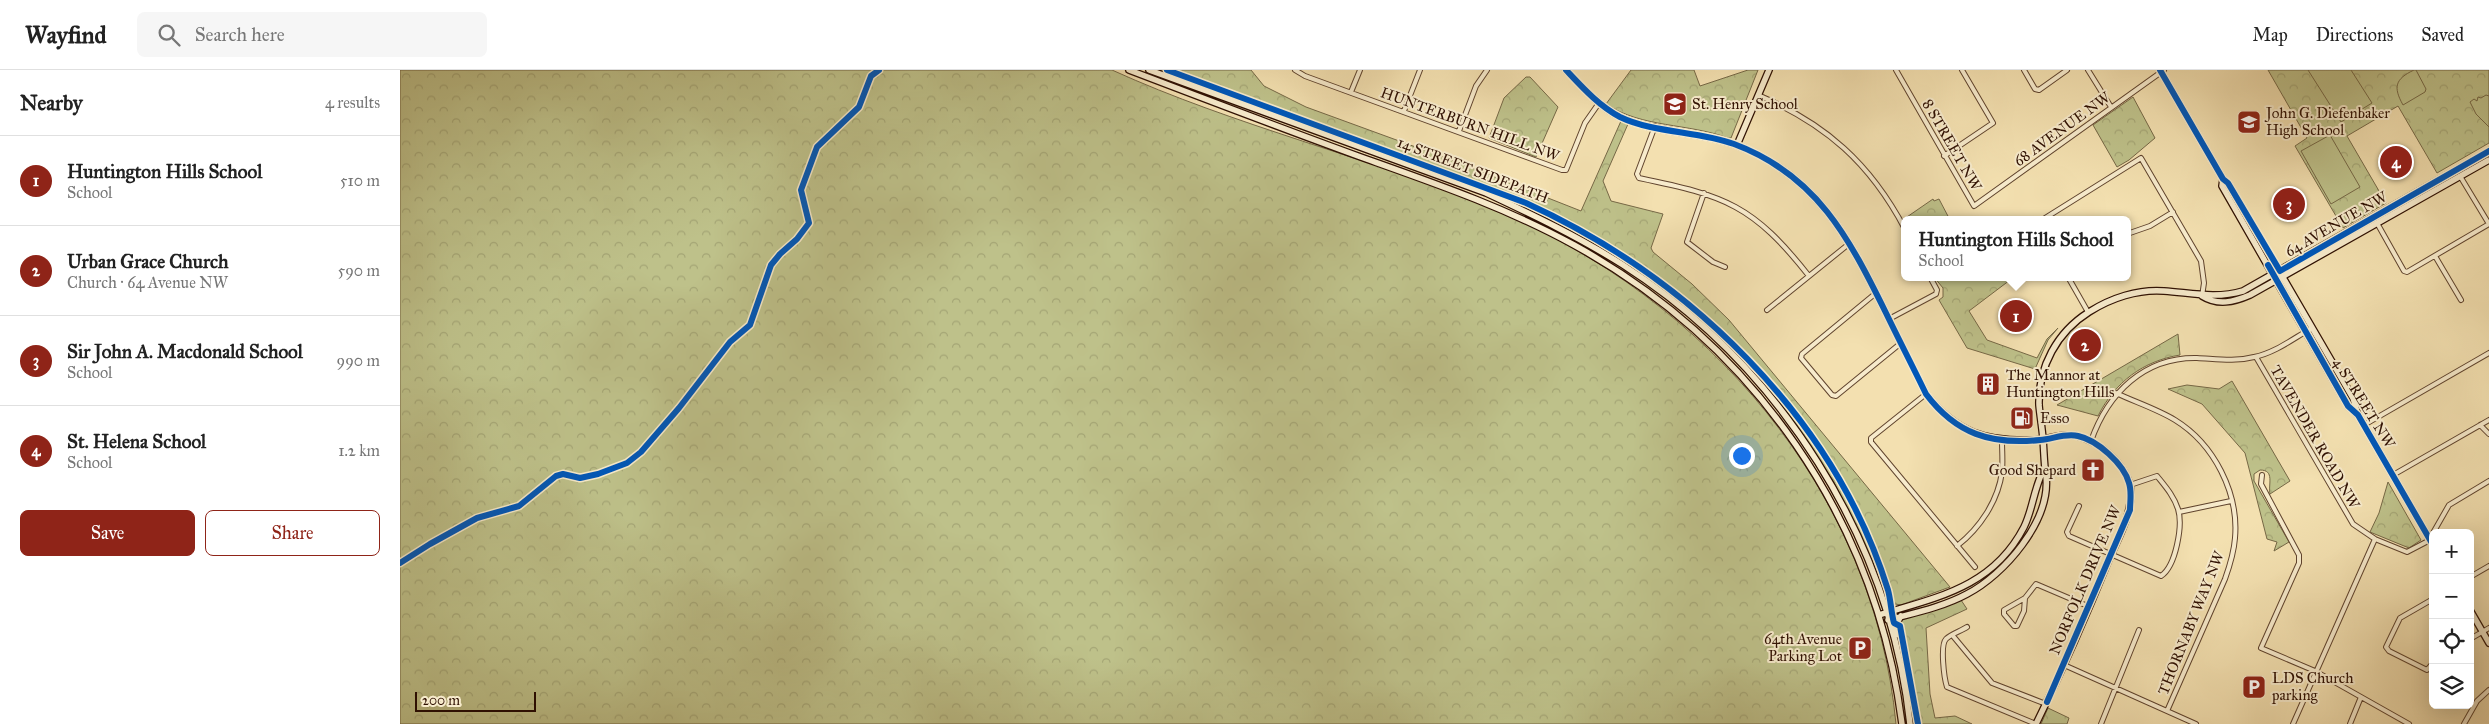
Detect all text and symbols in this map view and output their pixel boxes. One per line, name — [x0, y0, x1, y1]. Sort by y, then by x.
search box — [137, 12, 487, 57]
text: Wayfind — [25, 20, 107, 50]
icon: search — [155, 21, 183, 49]
text: Search here — [195, 23, 285, 46]
text: Map — [2252, 24, 2288, 46]
text: Directions — [2316, 24, 2393, 46]
text: Saved — [2421, 24, 2464, 46]
street label: HUNTERBURN HILL NW — [1378, 83, 1563, 165]
street label: 68 AVENUE NW — [2010, 88, 2114, 170]
text: Nearby — [20, 90, 83, 116]
school or university icon: St. Henry School — [1662, 91, 1688, 117]
text: 4 results — [325, 93, 380, 112]
place label: St. Henry School — [1692, 95, 1799, 113]
street label: 8 STREET NW — [1919, 96, 1986, 195]
place label: John G. Diefenbaker High School — [2264, 104, 2390, 139]
school or university icon: John G. Diefenbaker High School — [2236, 109, 2262, 135]
street label: 14 STREET SIDEPATH — [1395, 133, 1551, 207]
pin: 4 — [2380, 143, 2412, 181]
text: Huntington Hills School — [67, 160, 262, 183]
text: 1 — [33, 171, 39, 190]
text: 510 m — [340, 171, 380, 190]
text: School — [67, 183, 112, 202]
pin: 3 — [2273, 185, 2305, 223]
street label: 64 AVENUE NW — [2282, 187, 2391, 261]
popup — [1901, 216, 2131, 281]
text: Huntington Hills School — [1918, 228, 2114, 251]
text: Urban Grace Church — [67, 250, 229, 273]
text: School — [1918, 251, 1964, 270]
text: 2 — [32, 261, 40, 280]
text: 590 m — [338, 261, 380, 280]
text: Church · 64 Avenue NW — [67, 273, 228, 292]
pin: 1 — [2000, 297, 2032, 335]
pin: 2 — [2069, 326, 2101, 364]
text: Sir John A. Macdonald School — [67, 340, 303, 363]
text: 3 — [33, 351, 39, 370]
text: 990 m — [337, 351, 380, 370]
street label: 4 STREET NW — [2329, 355, 2399, 452]
street label: TAVENDER ROAD NW — [2267, 362, 2364, 513]
text: School — [67, 363, 112, 382]
place label: The Mannor at Huntington Hills — [2006, 366, 2114, 401]
building icon: The Mannor at Huntington Hills — [1975, 371, 2001, 397]
fuel station icon: Esso — [2009, 405, 2035, 431]
place label: Esso — [2040, 409, 2070, 427]
text: St. Helena School — [67, 430, 206, 453]
text: 4 — [32, 441, 40, 460]
text: 1.2 km — [338, 441, 380, 460]
your location — [1729, 443, 1755, 469]
text: School — [67, 453, 112, 472]
church icon: Good Shepard — [2080, 457, 2106, 483]
place label: Good Shepard — [1989, 461, 2076, 479]
street label: NORFOLK DRIVE NW — [2045, 502, 2125, 657]
button: Save — [20, 510, 195, 556]
button: Share — [205, 510, 380, 556]
map controls — [2429, 529, 2474, 709]
button: + — [2429, 529, 2474, 574]
street label: THORNABY WAY NW — [2154, 548, 2228, 697]
button: − — [2429, 574, 2474, 619]
button: locate — [2429, 619, 2474, 664]
place label: 64th Avenue Parking Lot — [1764, 630, 1843, 665]
parking icon: 64th Avenue Parking Lot — [1847, 635, 1873, 661]
button: layers — [2429, 664, 2474, 709]
place label: LDS Church parking — [2271, 669, 2354, 704]
parking icon: LDS Church parking — [2241, 674, 2267, 700]
scale bar — [415, 689, 536, 712]
text: 200 m — [422, 692, 460, 709]

